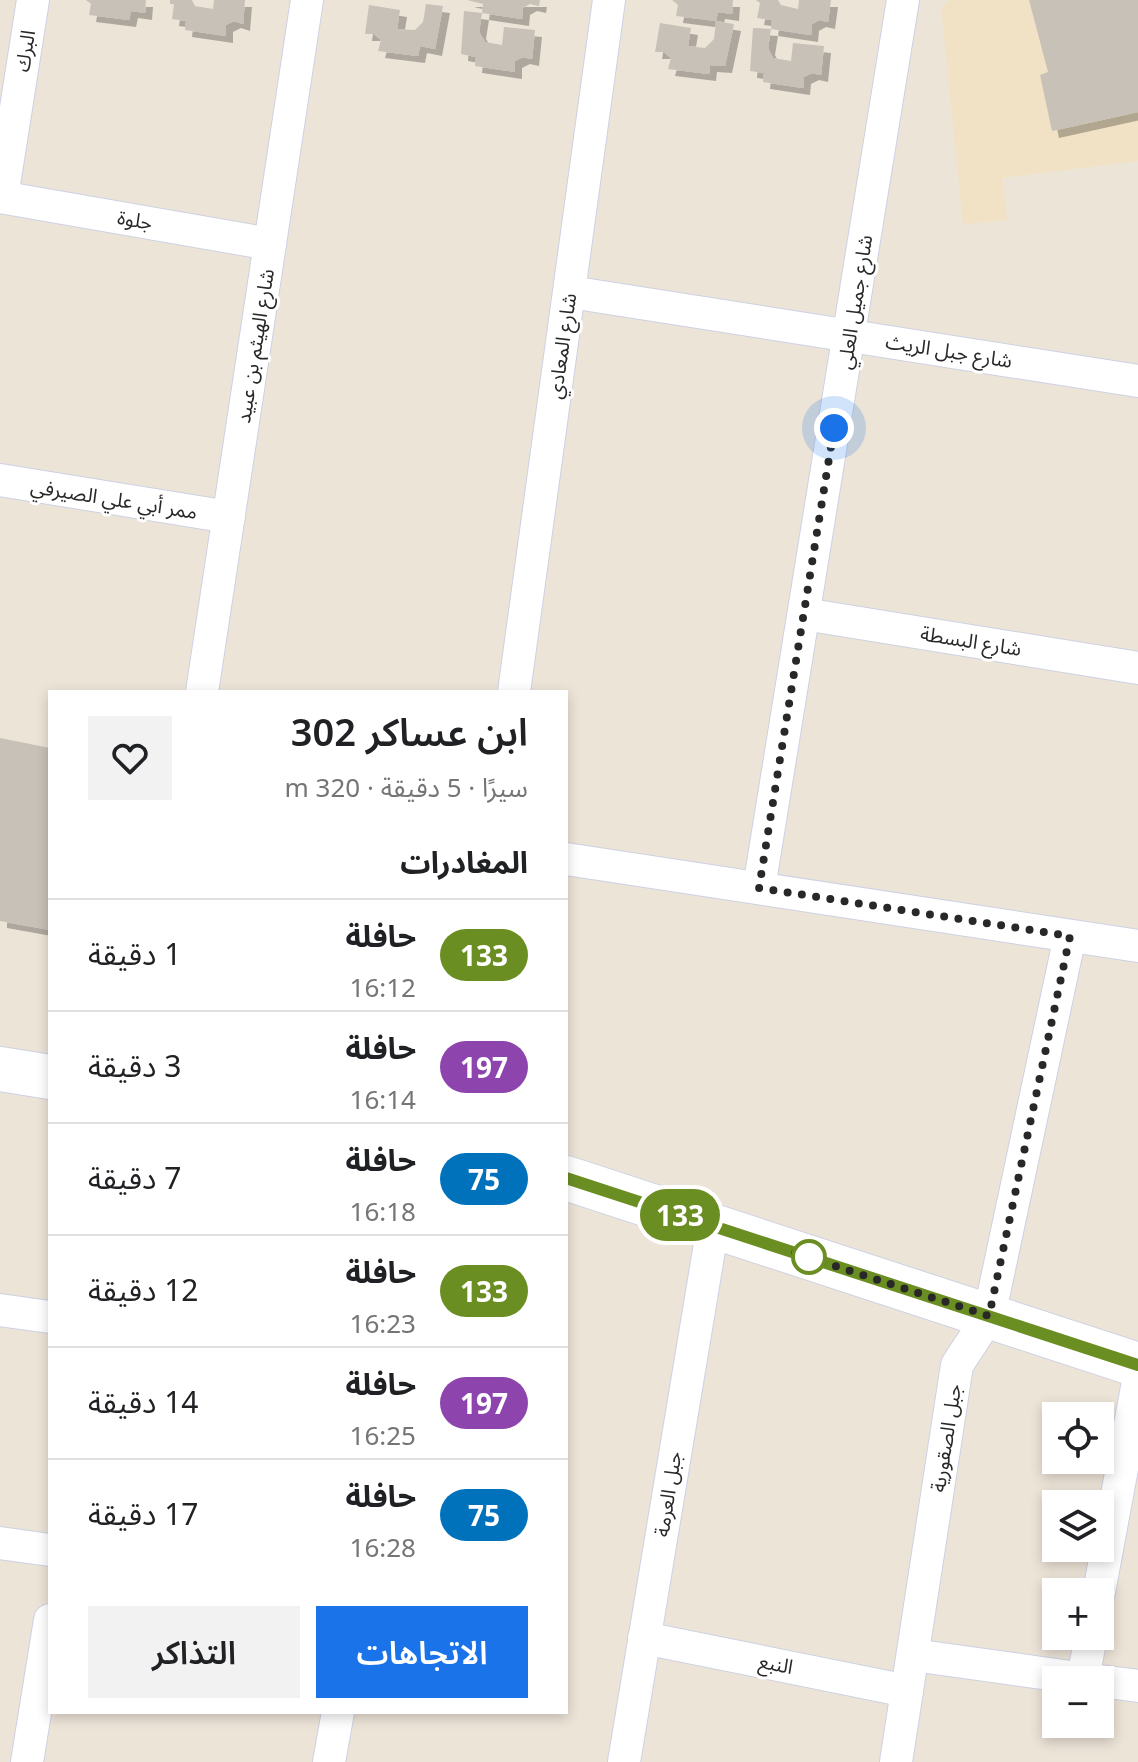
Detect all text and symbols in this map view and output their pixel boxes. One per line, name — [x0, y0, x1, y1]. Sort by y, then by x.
street label: البرك — [8, 28, 41, 74]
street label: جلوة — [115, 203, 155, 236]
street label: شارع جميل العلي — [831, 233, 881, 372]
street label: شارع الهيثم بن عبيد — [229, 267, 282, 425]
street label: شارع المعادي — [541, 291, 585, 401]
street label: شارع جبل الريث — [884, 327, 1014, 376]
your location — [814, 408, 854, 448]
street label: ممر أبي علي الصيرفي — [28, 472, 199, 528]
street label: شارع البسطة — [918, 619, 1024, 664]
text: ابن عساكر 302 — [291, 705, 528, 757]
button: heart — [88, 716, 172, 800]
text: سيرًا · 5 دقيقة · 320 m — [285, 769, 528, 805]
text: المغادرات — [400, 841, 528, 882]
text: حافلة — [345, 915, 416, 956]
text: 1 دقيقة — [88, 933, 181, 974]
text: 133 — [460, 936, 508, 974]
text: 16:12 — [350, 969, 416, 1005]
text: حافلة — [345, 1027, 416, 1068]
text: 3 دقيقة — [88, 1045, 181, 1086]
text: 197 — [460, 1048, 508, 1086]
text: 16:14 — [350, 1081, 416, 1117]
text: حافلة — [345, 1139, 416, 1180]
text: 7 دقيقة — [88, 1157, 181, 1198]
text: 75 — [468, 1160, 500, 1198]
line badge: 133 — [634, 1189, 726, 1241]
text: 16:18 — [350, 1193, 416, 1229]
text: 133 — [656, 1196, 704, 1234]
unlabelled marker — [792, 1240, 826, 1274]
text: حافلة — [345, 1251, 416, 1292]
text: 12 دقيقة — [88, 1269, 198, 1310]
text: 133 — [460, 1272, 508, 1310]
text: 16:23 — [350, 1305, 416, 1341]
text: حافلة — [345, 1363, 416, 1404]
text: 14 دقيقة — [88, 1381, 198, 1422]
street label: جبل الصقورية — [924, 1382, 967, 1494]
text: 197 — [460, 1384, 508, 1422]
map controls — [1042, 1402, 1114, 1738]
button: locate — [1042, 1402, 1114, 1474]
text: 16:25 — [350, 1417, 416, 1453]
street label: جبل العرمة — [647, 1449, 688, 1539]
text: حافلة — [345, 1475, 416, 1516]
button: layers — [1042, 1490, 1114, 1562]
text: 17 دقيقة — [88, 1493, 198, 1534]
text: 75 — [468, 1496, 500, 1534]
text: 16:28 — [350, 1529, 416, 1565]
button: + — [1042, 1578, 1114, 1650]
button: التذاكر — [88, 1606, 300, 1698]
button: الاتجاهات — [316, 1606, 528, 1698]
street label: النبع — [756, 1647, 796, 1682]
button: − — [1042, 1666, 1114, 1738]

